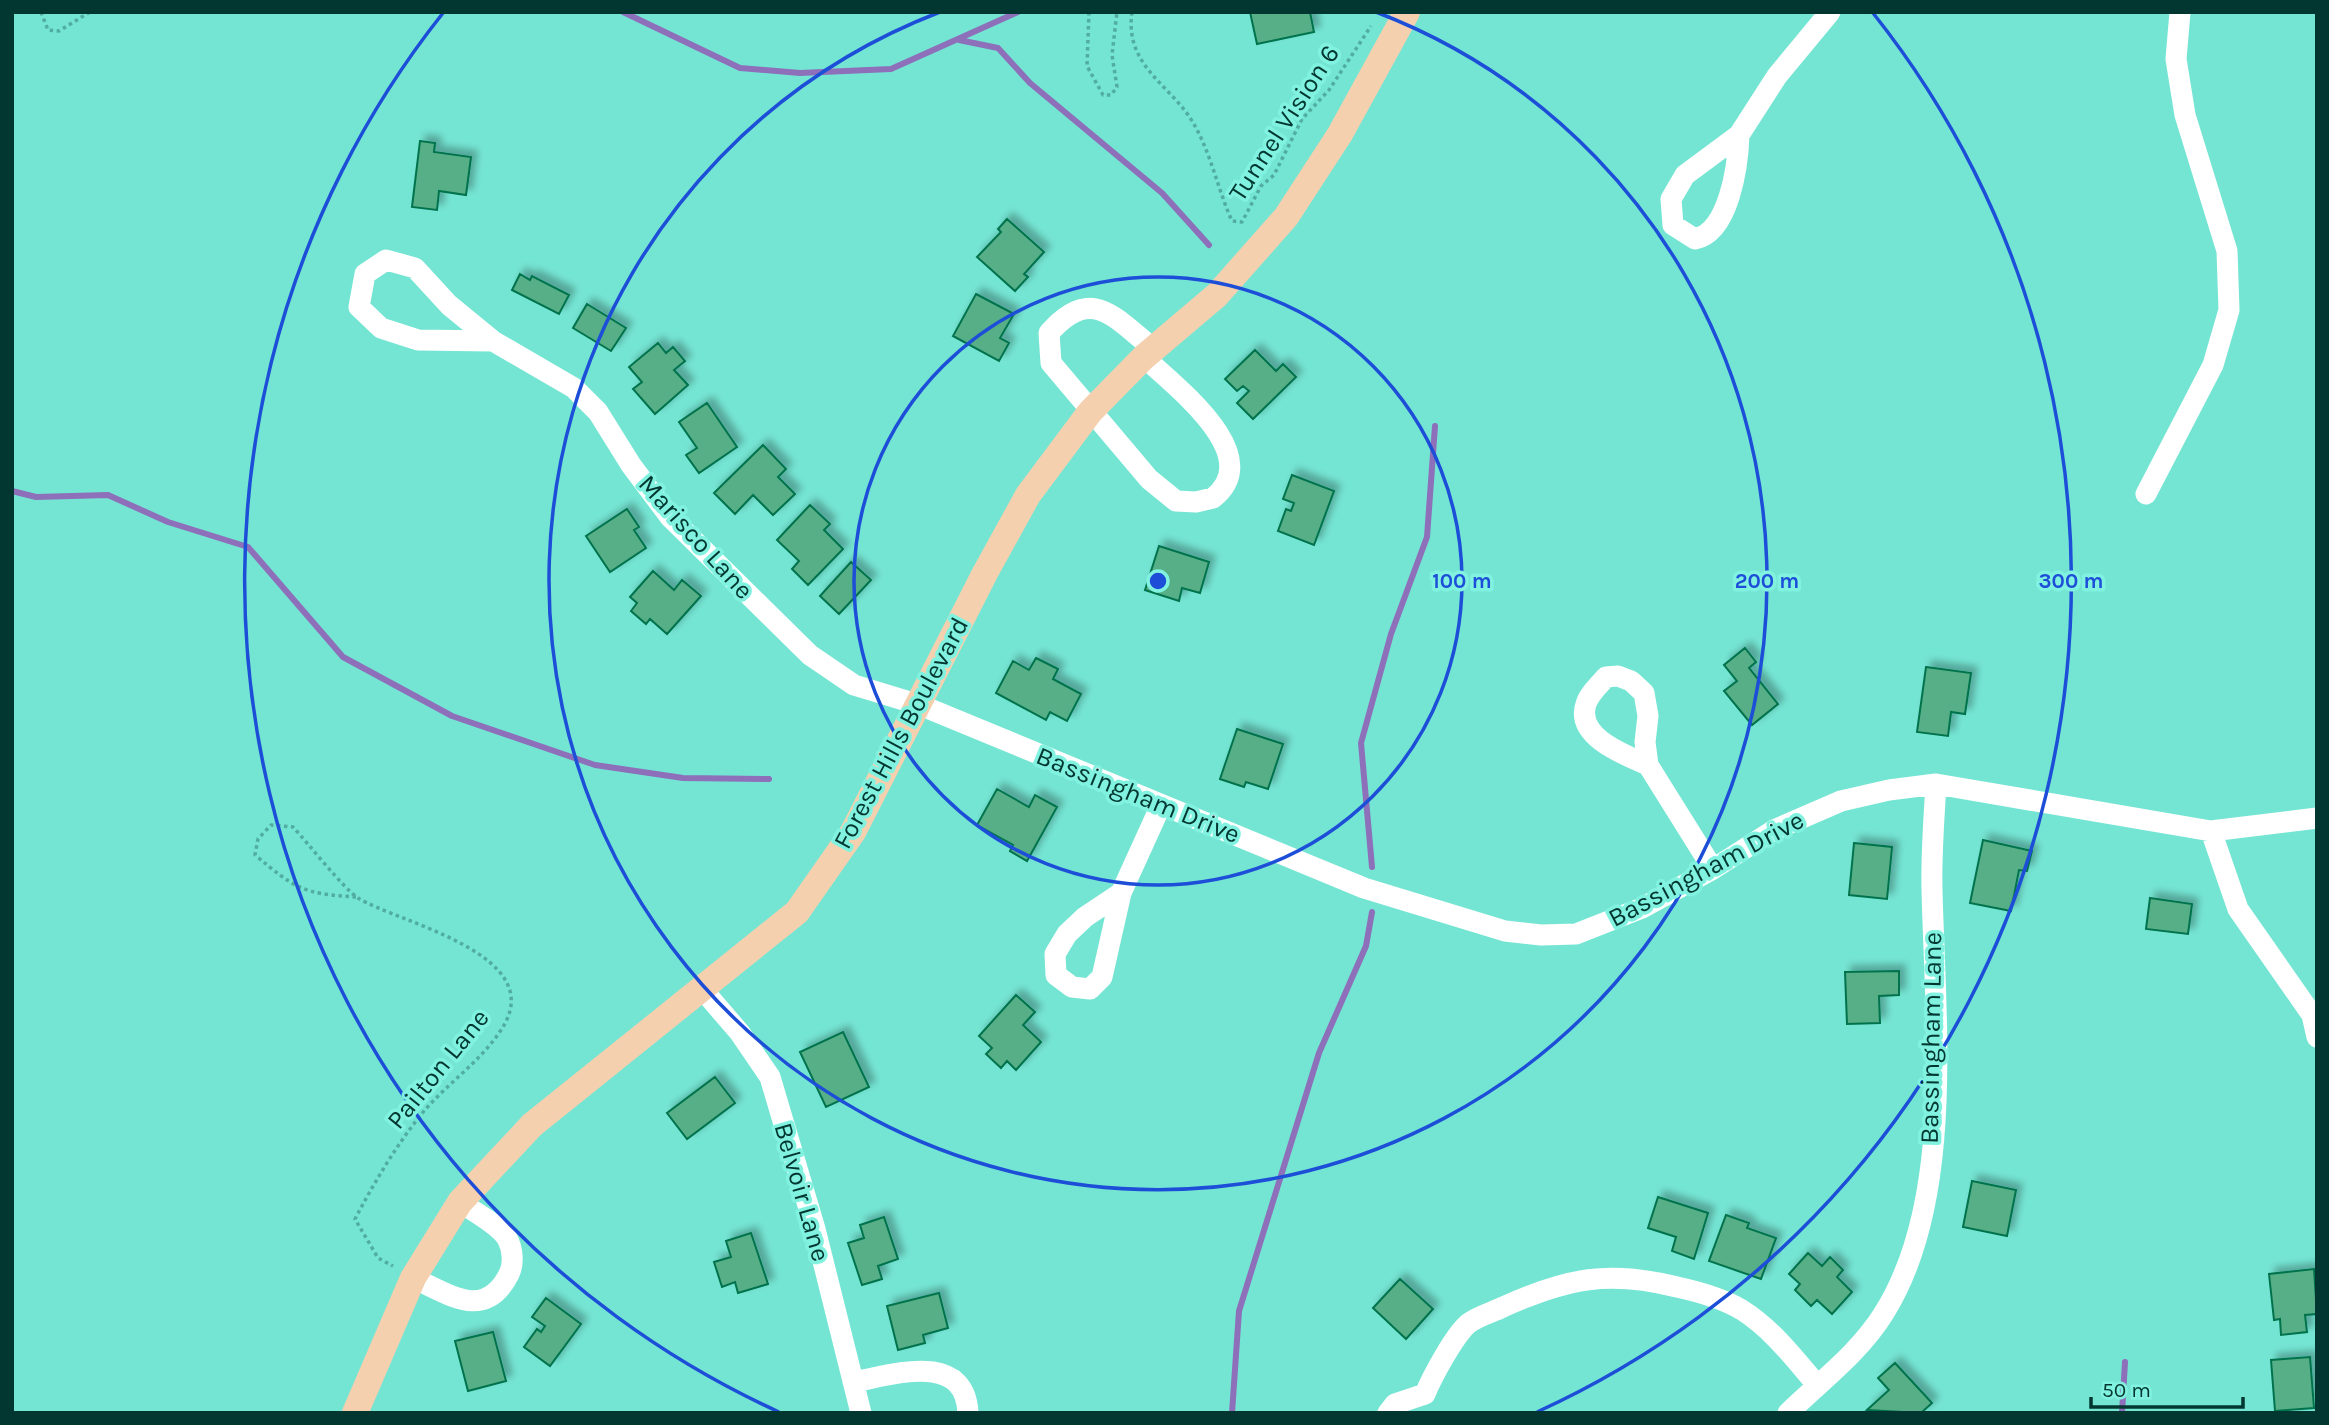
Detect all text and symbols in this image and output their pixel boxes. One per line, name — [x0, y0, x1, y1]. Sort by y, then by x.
street label: Tunnel Vision 6 — [1222, 39, 1346, 207]
street label: Marisco Lane — [632, 468, 760, 606]
centre of rings — [1146, 569, 1170, 593]
text: 100 m — [1432, 569, 1492, 593]
text: 200 m — [1735, 569, 1799, 593]
text: 300 m — [2039, 569, 2103, 593]
street label: Forest Hills Boulevard — [827, 612, 975, 854]
street label: Bassingham Drive — [1032, 740, 1244, 850]
street label: Bassingham Drive — [1603, 804, 1809, 934]
street label: Bassingham Lane — [1914, 932, 1948, 1144]
street label: Pailton Lane — [380, 1003, 496, 1135]
street label: Belvoir Lane — [767, 1119, 837, 1265]
scale bar — [2091, 1366, 2243, 1410]
text: 50 m — [2102, 1378, 2151, 1402]

